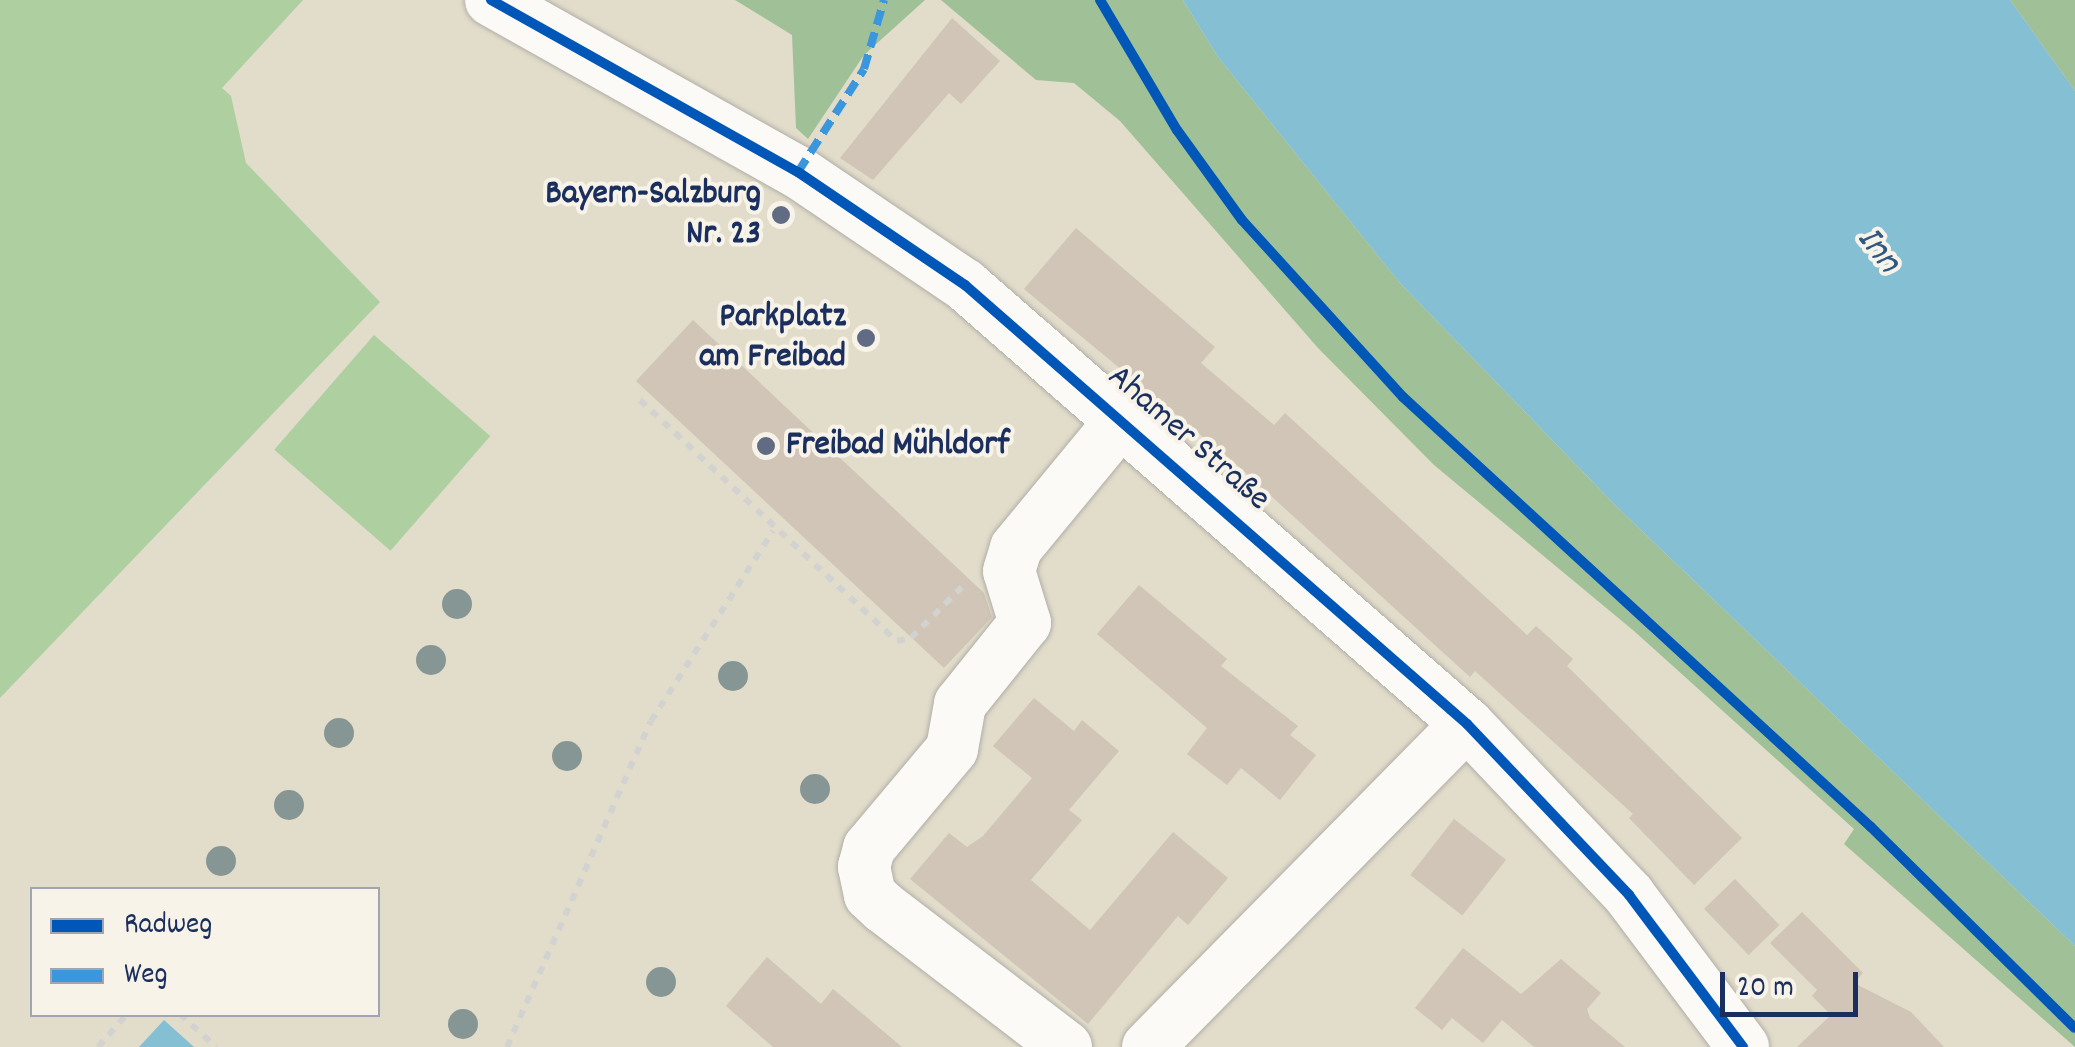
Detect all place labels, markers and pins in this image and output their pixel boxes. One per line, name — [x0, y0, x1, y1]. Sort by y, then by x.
place label: Bayern-Salzburg Nr. 23 — [545, 174, 761, 256]
marker: Bayern-Salzburg Nr. 23 — [770, 204, 792, 226]
place label: Parkplatz am Freibad — [699, 297, 846, 379]
marker: Parkplatz am Freibad — [855, 327, 877, 349]
place label: Freibad Mühldorf — [786, 425, 1010, 467]
marker: Freibad Mühldorf — [755, 435, 777, 457]

